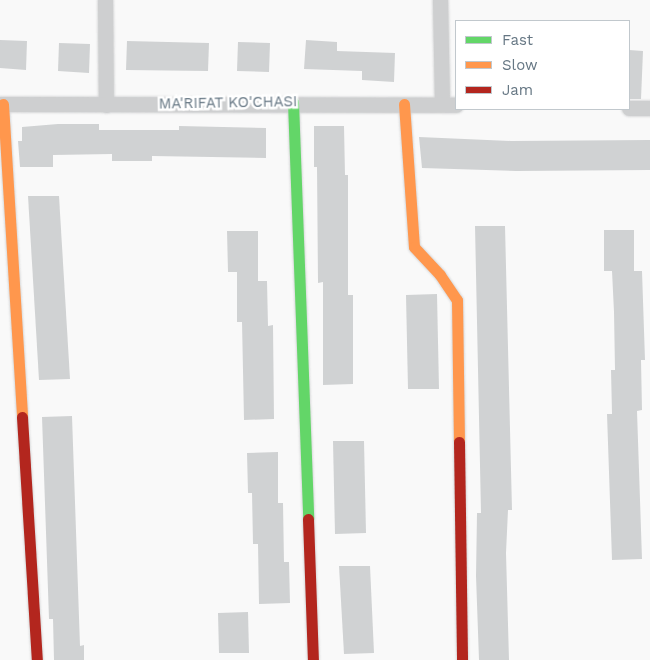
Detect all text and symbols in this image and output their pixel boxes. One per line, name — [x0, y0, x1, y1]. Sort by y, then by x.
legend — [455, 20, 630, 110]
text: Fast — [502, 31, 533, 49]
text: Slow — [502, 56, 538, 74]
text: Jam — [502, 81, 533, 99]
street label: MA'RIFAT KO'CHASI — [158, 93, 298, 113]

